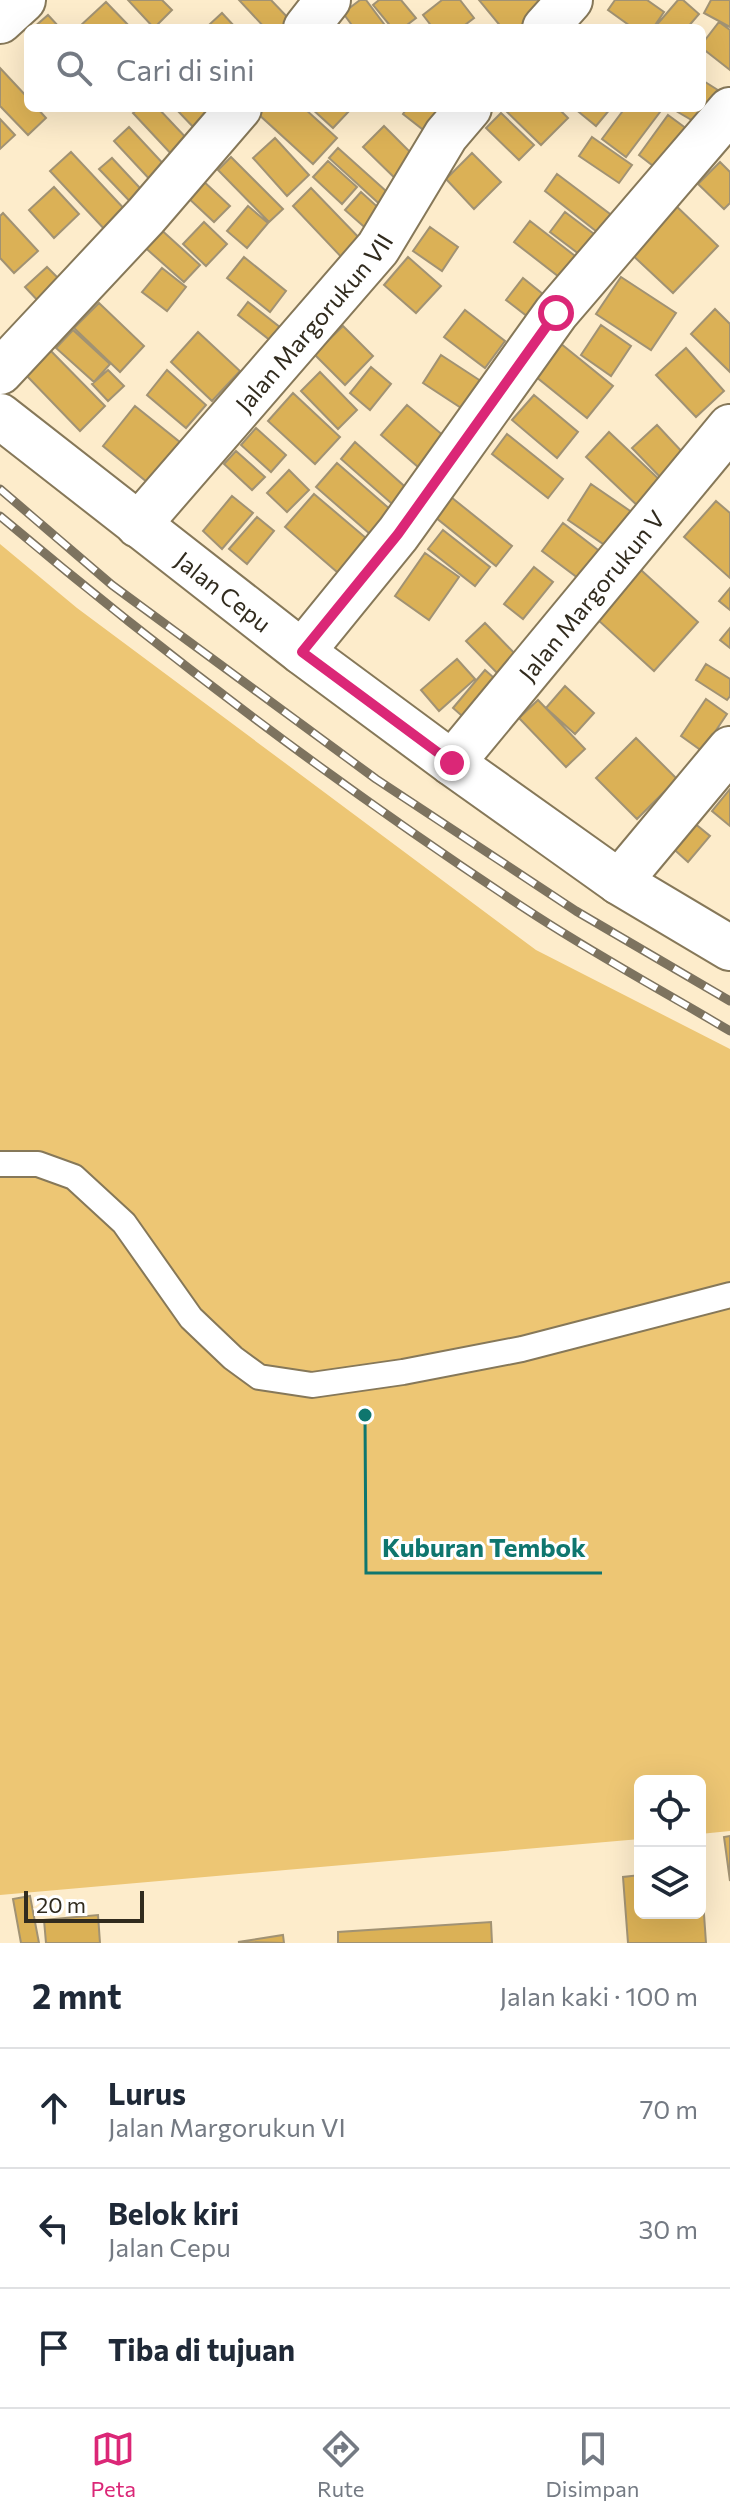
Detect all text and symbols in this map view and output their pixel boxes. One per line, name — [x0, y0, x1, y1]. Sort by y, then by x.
search box — [24, 24, 706, 112]
icon: search — [52, 46, 96, 90]
text: Cari di sini — [116, 50, 255, 87]
street label: Jalan Margorukun VII — [228, 228, 398, 417]
route start — [538, 295, 574, 331]
street label: Jalan Margorukun V — [512, 504, 670, 686]
street label: Jalan Cepu — [170, 545, 277, 637]
route end — [434, 745, 470, 781]
callout: Kuburan Tembok — [366, 1523, 602, 1573]
text: Kuburan Tembok — [382, 1531, 586, 1562]
map controls — [634, 1775, 706, 1919]
button: locate — [634, 1775, 706, 1847]
button: layers — [634, 1847, 706, 1919]
scale bar — [24, 1887, 144, 1923]
text: 20 m — [36, 1891, 86, 1918]
text: 2 mnt — [32, 1974, 122, 2016]
text: Jalan kaki · 100 m — [499, 1980, 698, 2011]
text: Lurus — [108, 2074, 186, 2111]
icon: ahead — [32, 2086, 76, 2130]
text: 70 m — [640, 2093, 698, 2124]
text: Jalan Margorukun VI — [108, 2111, 346, 2142]
text: Belok kiri — [108, 2194, 239, 2231]
icon: left — [32, 2206, 76, 2250]
text: 30 m — [639, 2213, 698, 2244]
text: Jalan Cepu — [108, 2231, 231, 2262]
icon: arrive — [32, 2326, 76, 2370]
text: Tiba di tujuan — [108, 2330, 295, 2367]
tab: Peta — [91, 2427, 136, 2502]
tab: Rute — [317, 2427, 364, 2502]
tab: Disimpan — [546, 2427, 639, 2502]

